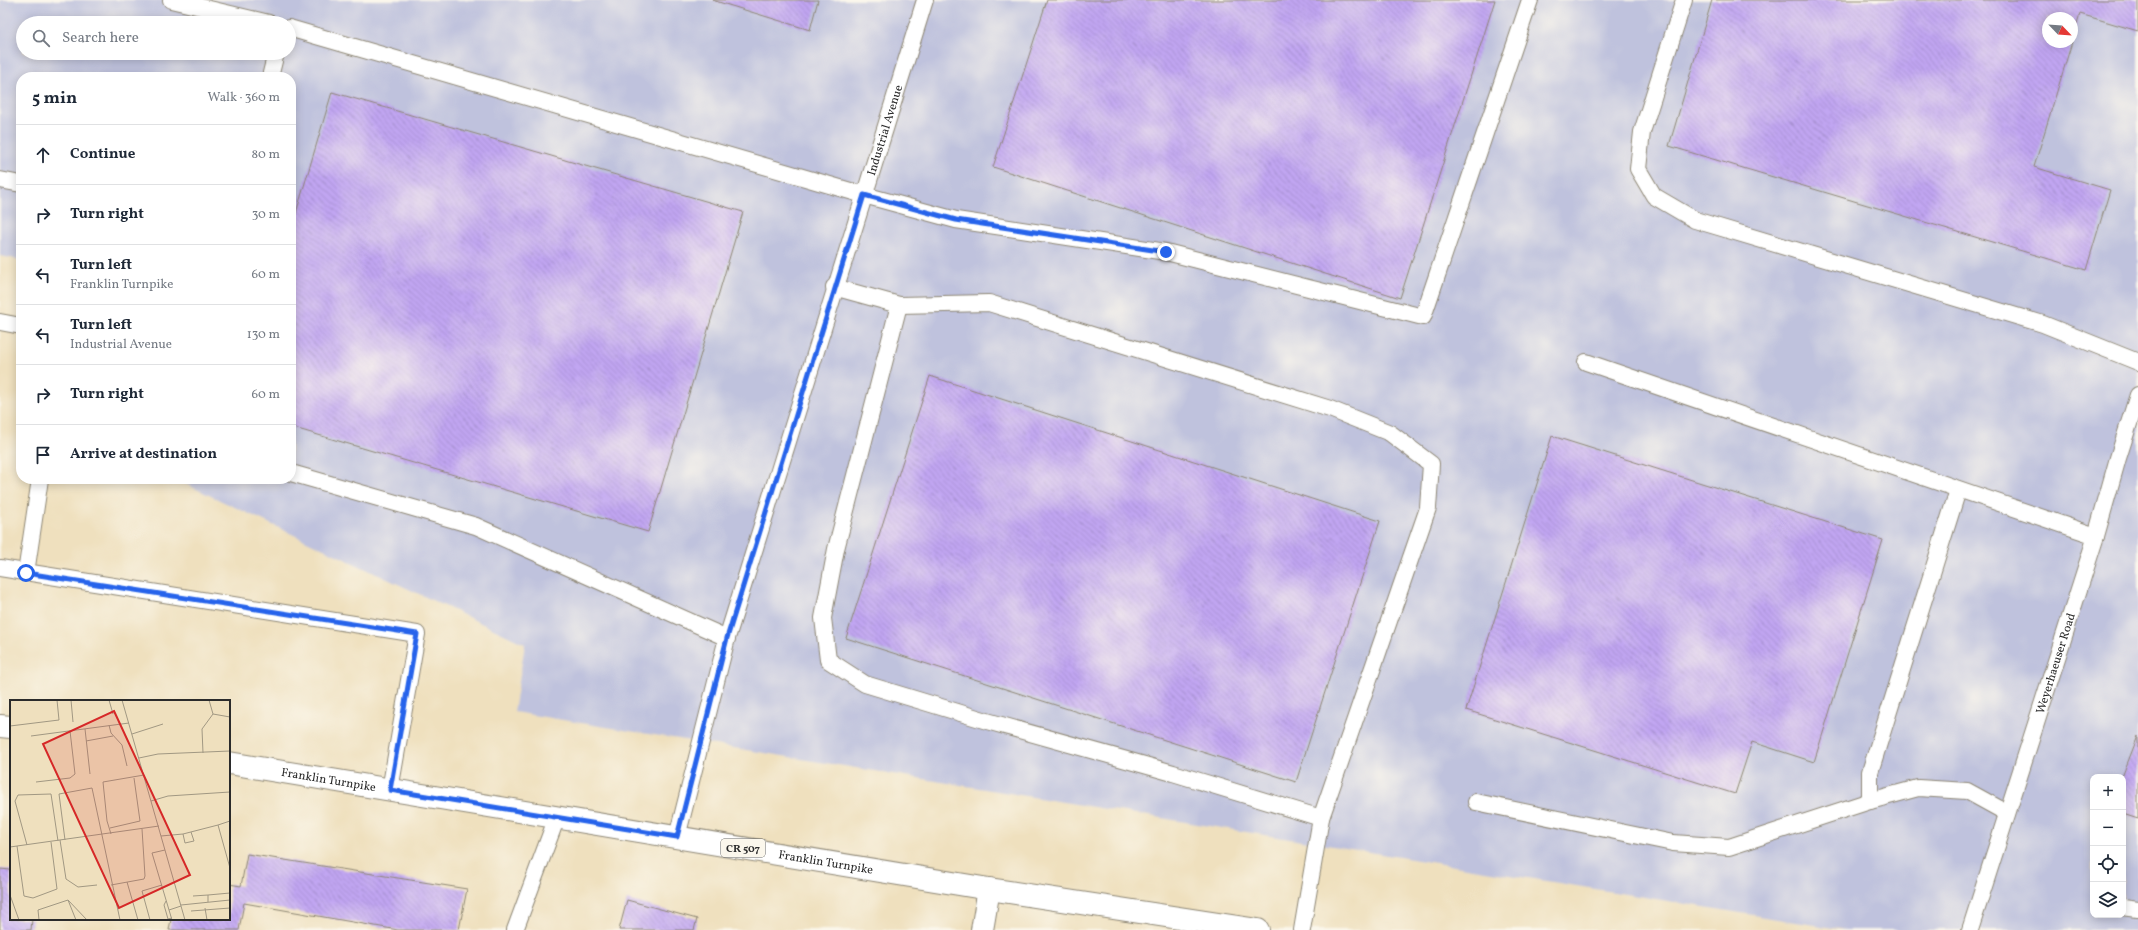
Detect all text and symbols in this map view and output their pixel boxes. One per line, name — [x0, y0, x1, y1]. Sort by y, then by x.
north arrow — [2042, 12, 2078, 48]
search box — [16, 16, 296, 60]
icon: search — [30, 27, 52, 49]
text: Search here — [62, 28, 139, 49]
street label: Industrial Avenue — [864, 83, 907, 178]
text: 5 min — [32, 87, 77, 110]
text: Walk · 360 m — [208, 89, 280, 107]
icon: ahead — [32, 144, 54, 166]
text: Continue — [70, 144, 135, 165]
text: 80 m — [251, 146, 280, 164]
icon: right — [32, 204, 54, 226]
text: Turn right — [70, 204, 144, 225]
text: 30 m — [252, 206, 280, 224]
route end — [1157, 243, 1175, 261]
text: Turn left — [70, 255, 132, 276]
icon: left — [32, 264, 54, 286]
text: 60 m — [252, 266, 280, 284]
text: Franklin Turnpike — [70, 276, 173, 294]
text: Turn left — [70, 315, 132, 336]
icon: left — [32, 324, 54, 346]
text: 130 m — [247, 326, 280, 344]
text: Industrial Avenue — [70, 336, 172, 354]
icon: right — [32, 384, 54, 406]
text: Turn right — [70, 384, 144, 405]
text: 60 m — [252, 386, 280, 404]
icon: arrive — [32, 444, 54, 466]
text: Arrive at destination — [70, 444, 217, 465]
route start — [17, 564, 35, 582]
street label: Weyerhaeuser Road — [2033, 611, 2080, 716]
inset map — [10, 700, 230, 920]
street label: Franklin Turnpike — [280, 765, 377, 796]
map controls — [2090, 774, 2126, 918]
button: + — [2090, 774, 2126, 810]
button: − — [2090, 810, 2126, 846]
road number: CR 507 — [721, 839, 765, 857]
button: locate — [2090, 846, 2126, 882]
street label: Franklin Turnpike — [777, 847, 874, 879]
button: layers — [2090, 882, 2126, 918]

